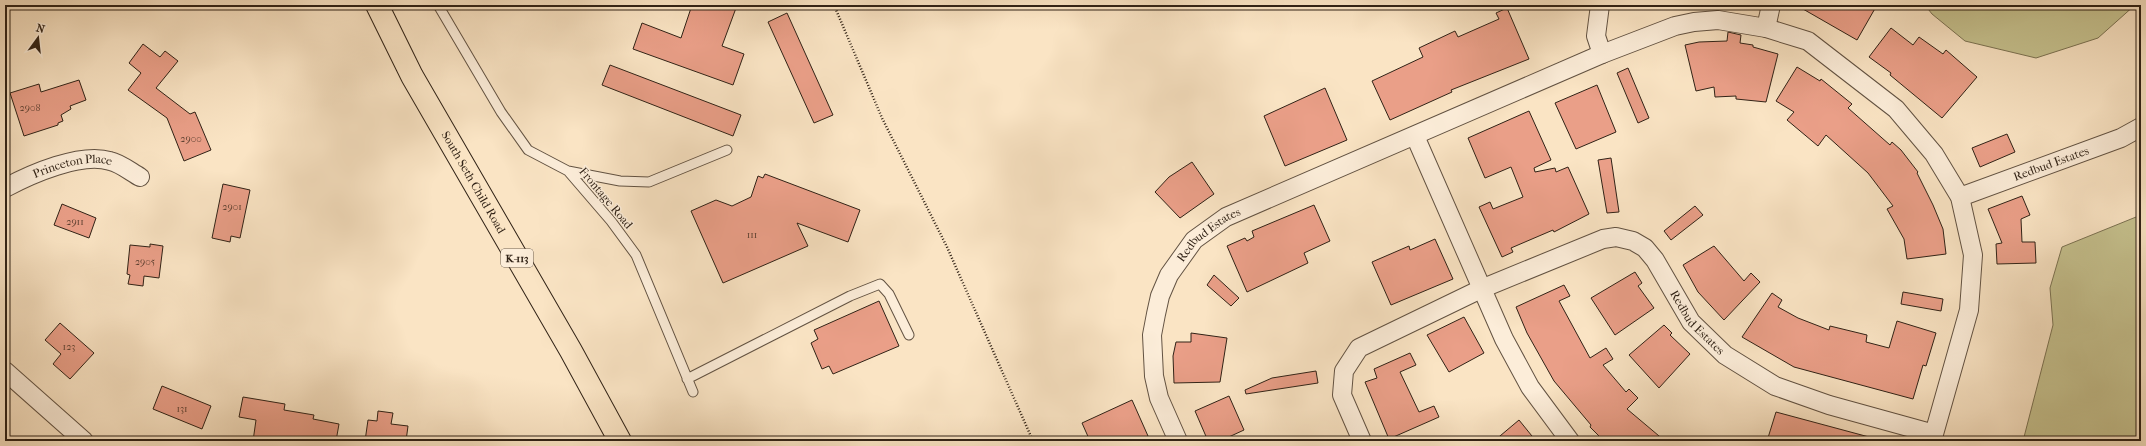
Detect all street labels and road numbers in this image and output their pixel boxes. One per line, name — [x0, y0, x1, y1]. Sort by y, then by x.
street label: South Seth Child Road — [438, 129, 509, 236]
street label: Redbud Estates — [2011, 143, 2091, 184]
street label: Princeton Place — [31, 152, 114, 181]
street label: Frontage Road — [576, 164, 636, 232]
street label: Redbud Estates — [1174, 204, 1243, 264]
road number: K-113 — [501, 249, 533, 267]
street label: Redbud Estates — [1667, 288, 1728, 358]

